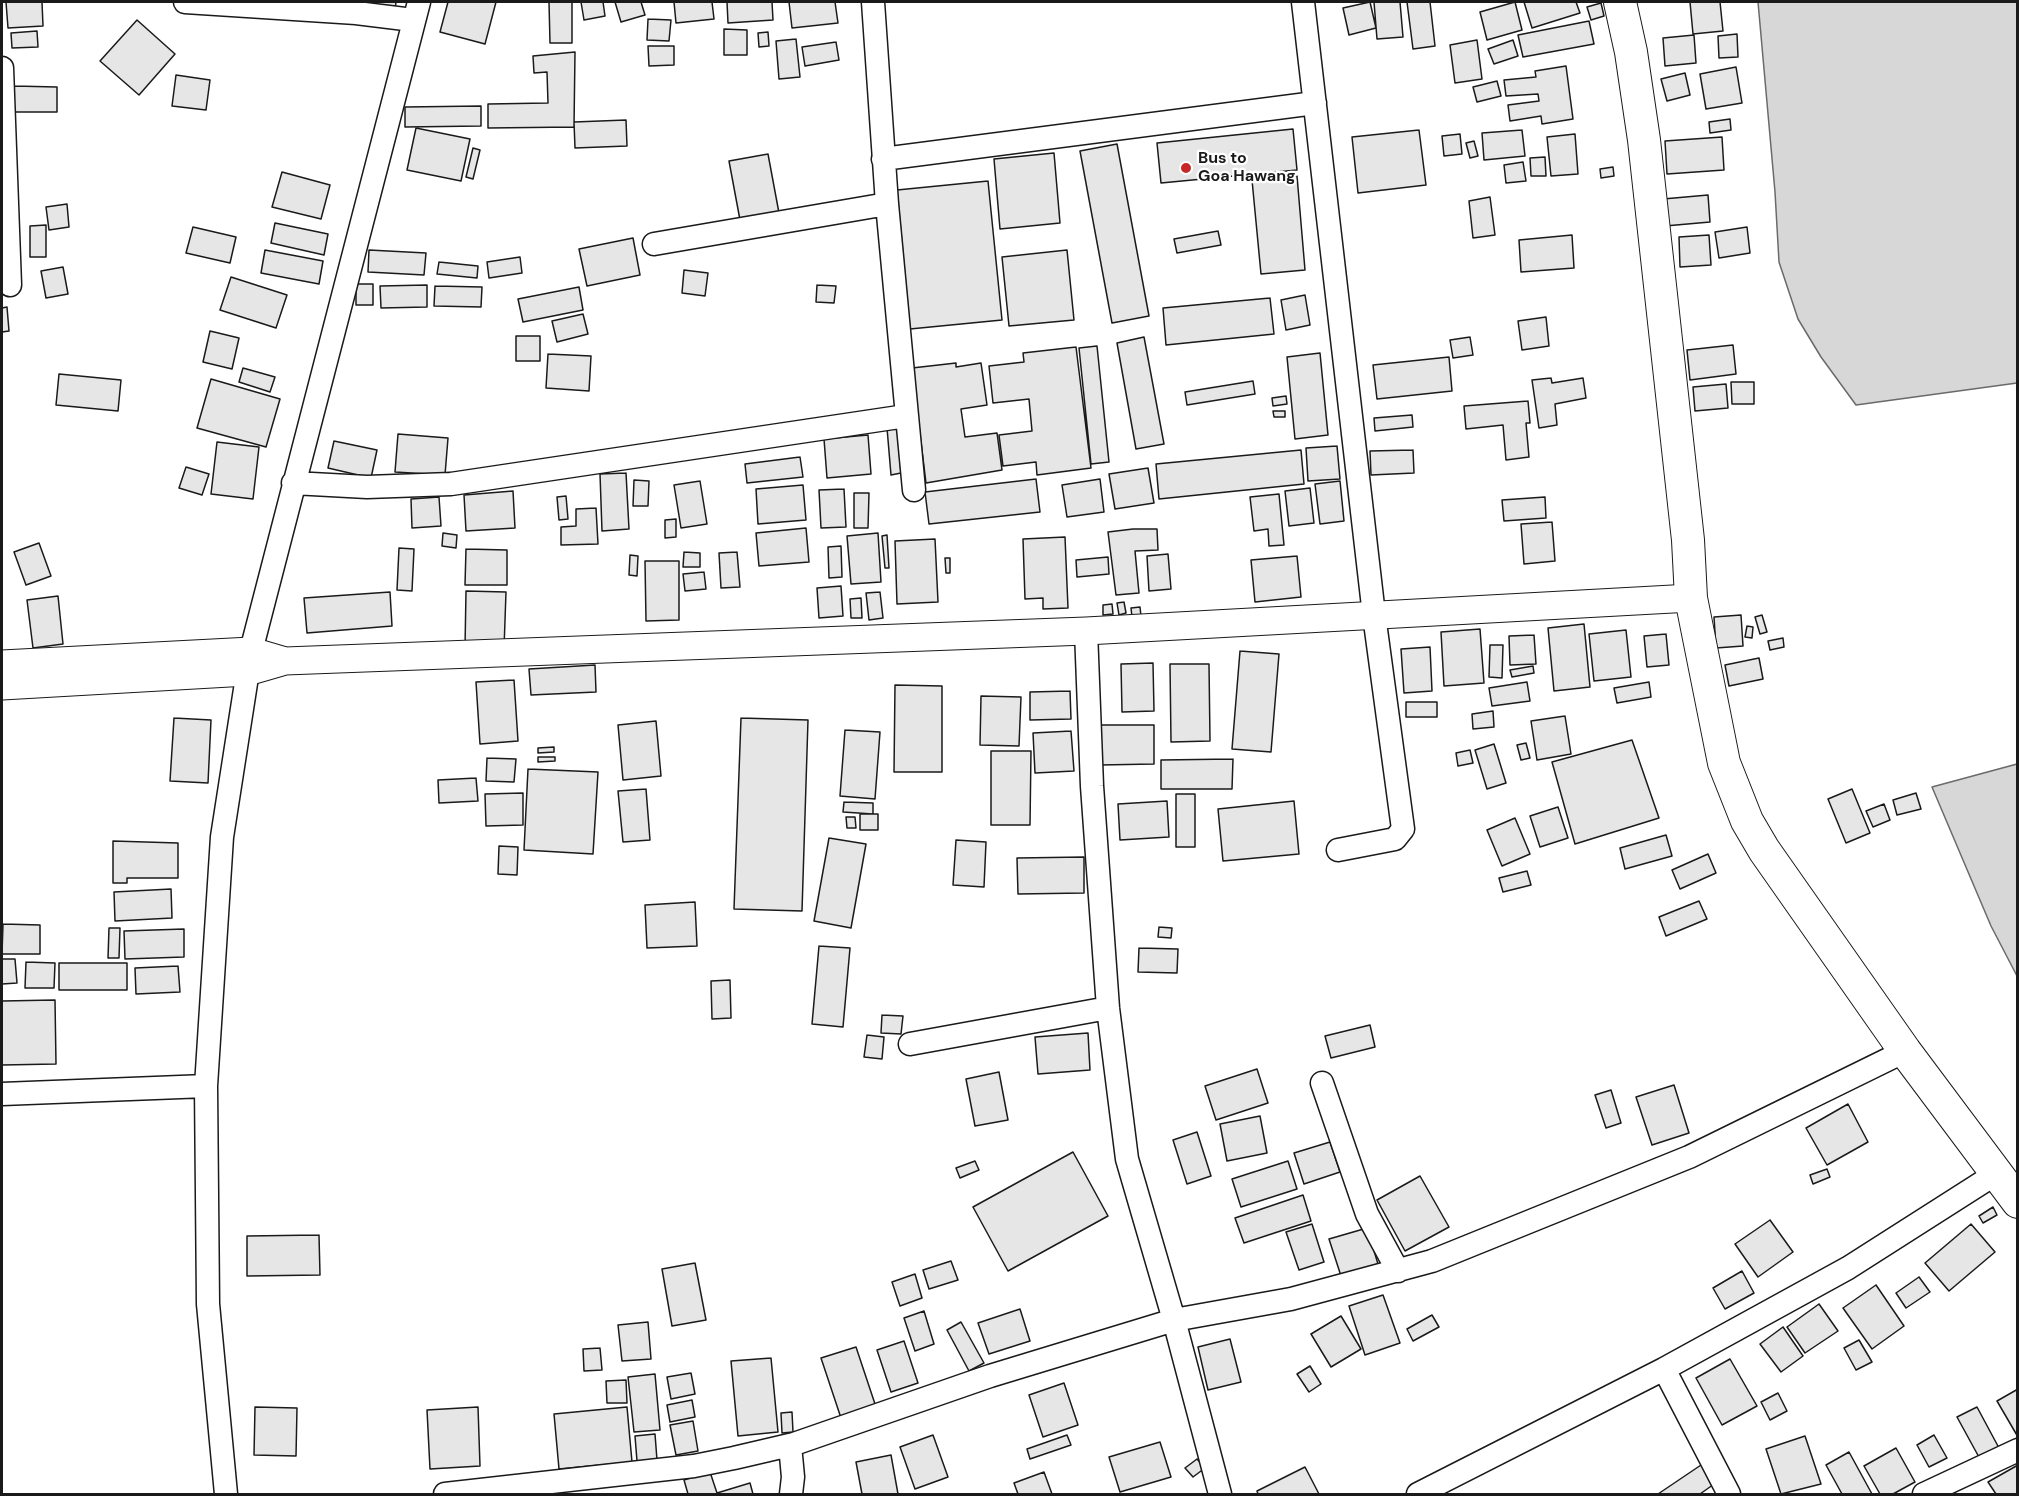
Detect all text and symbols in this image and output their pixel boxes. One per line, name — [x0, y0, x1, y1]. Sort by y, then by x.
place label: Bus to Goa Hawang — [1198, 149, 1296, 187]
marker: Bus to Goa Hawang — [1179, 161, 1193, 175]

